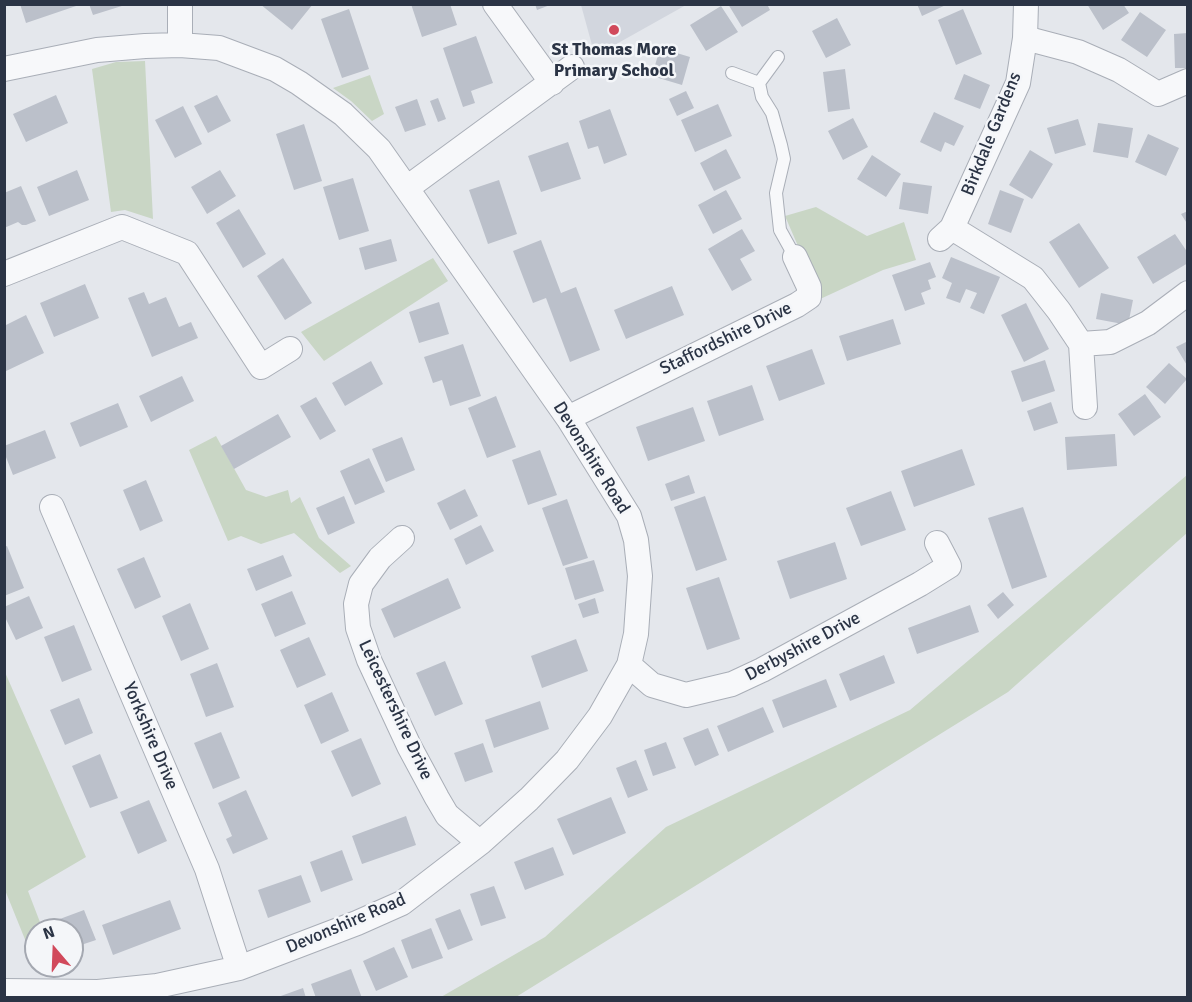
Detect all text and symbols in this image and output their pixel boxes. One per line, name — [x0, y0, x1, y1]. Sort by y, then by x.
marker: St Thomas More Primary School — [607, 23, 621, 37]
place label: St Thomas More Primary School — [551, 39, 677, 82]
street label: Birkdale Gardens — [957, 69, 1027, 199]
street label: Staffordshire Drive — [656, 298, 796, 380]
street label: Devonshire Road — [548, 398, 634, 518]
street label: Derbyshire Drive — [742, 608, 864, 686]
street label: Leicestershire Drive — [353, 637, 437, 783]
street label: Yorkshire Drive — [118, 679, 182, 793]
street label: Devonshire Road — [283, 889, 409, 959]
north arrow — [24, 918, 84, 978]
text: N — [40, 922, 57, 944]

